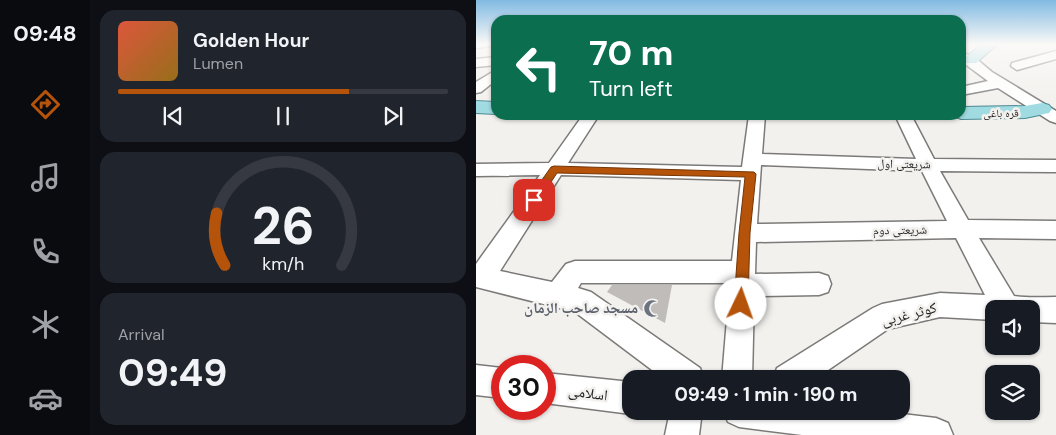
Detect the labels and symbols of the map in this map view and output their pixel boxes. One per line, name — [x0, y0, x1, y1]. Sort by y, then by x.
street label: قره باغی — [983, 106, 1019, 120]
street label: شریعتی اول — [877, 156, 931, 172]
pin — [513, 179, 555, 221]
street label: شریعتی دوم — [873, 222, 927, 238]
position arrow — [714, 277, 766, 329]
street label: کوثر غربی — [879, 297, 939, 331]
place label: مسجد صاحب الزمان — [524, 298, 638, 318]
mosque icon: مسجد صاحب الزمان — [642, 298, 662, 318]
speed limit sign: 30 — [491, 355, 556, 420]
street label: اسلامی — [567, 381, 609, 405]

